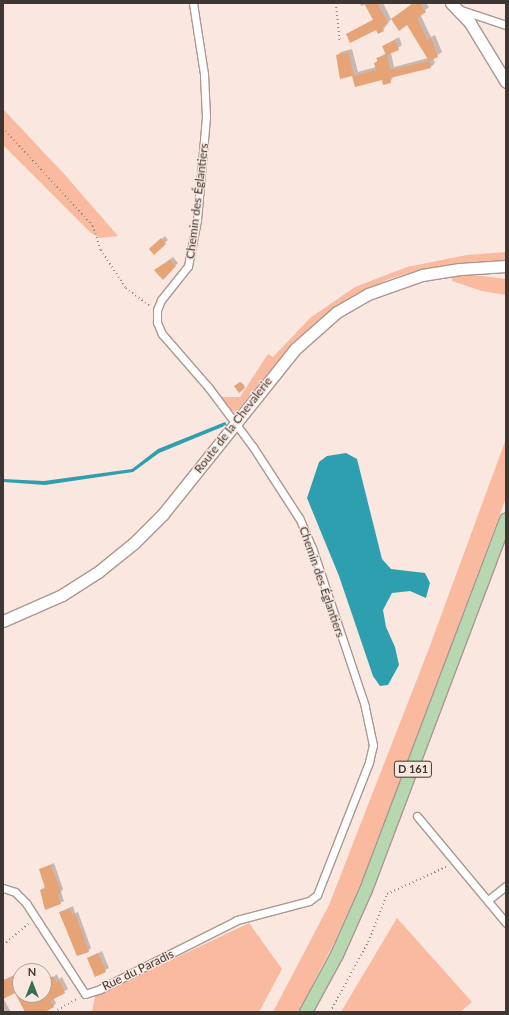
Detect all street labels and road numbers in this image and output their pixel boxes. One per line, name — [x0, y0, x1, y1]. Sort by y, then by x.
street label: Chemin des Églantiers — [183, 142, 211, 260]
street label: Route de la Chevalerie — [191, 374, 275, 476]
street label: Chemin des Églantiers — [296, 525, 348, 639]
road number: D 161 — [393, 760, 433, 778]
street label: Rue du Paradis — [100, 946, 176, 994]

